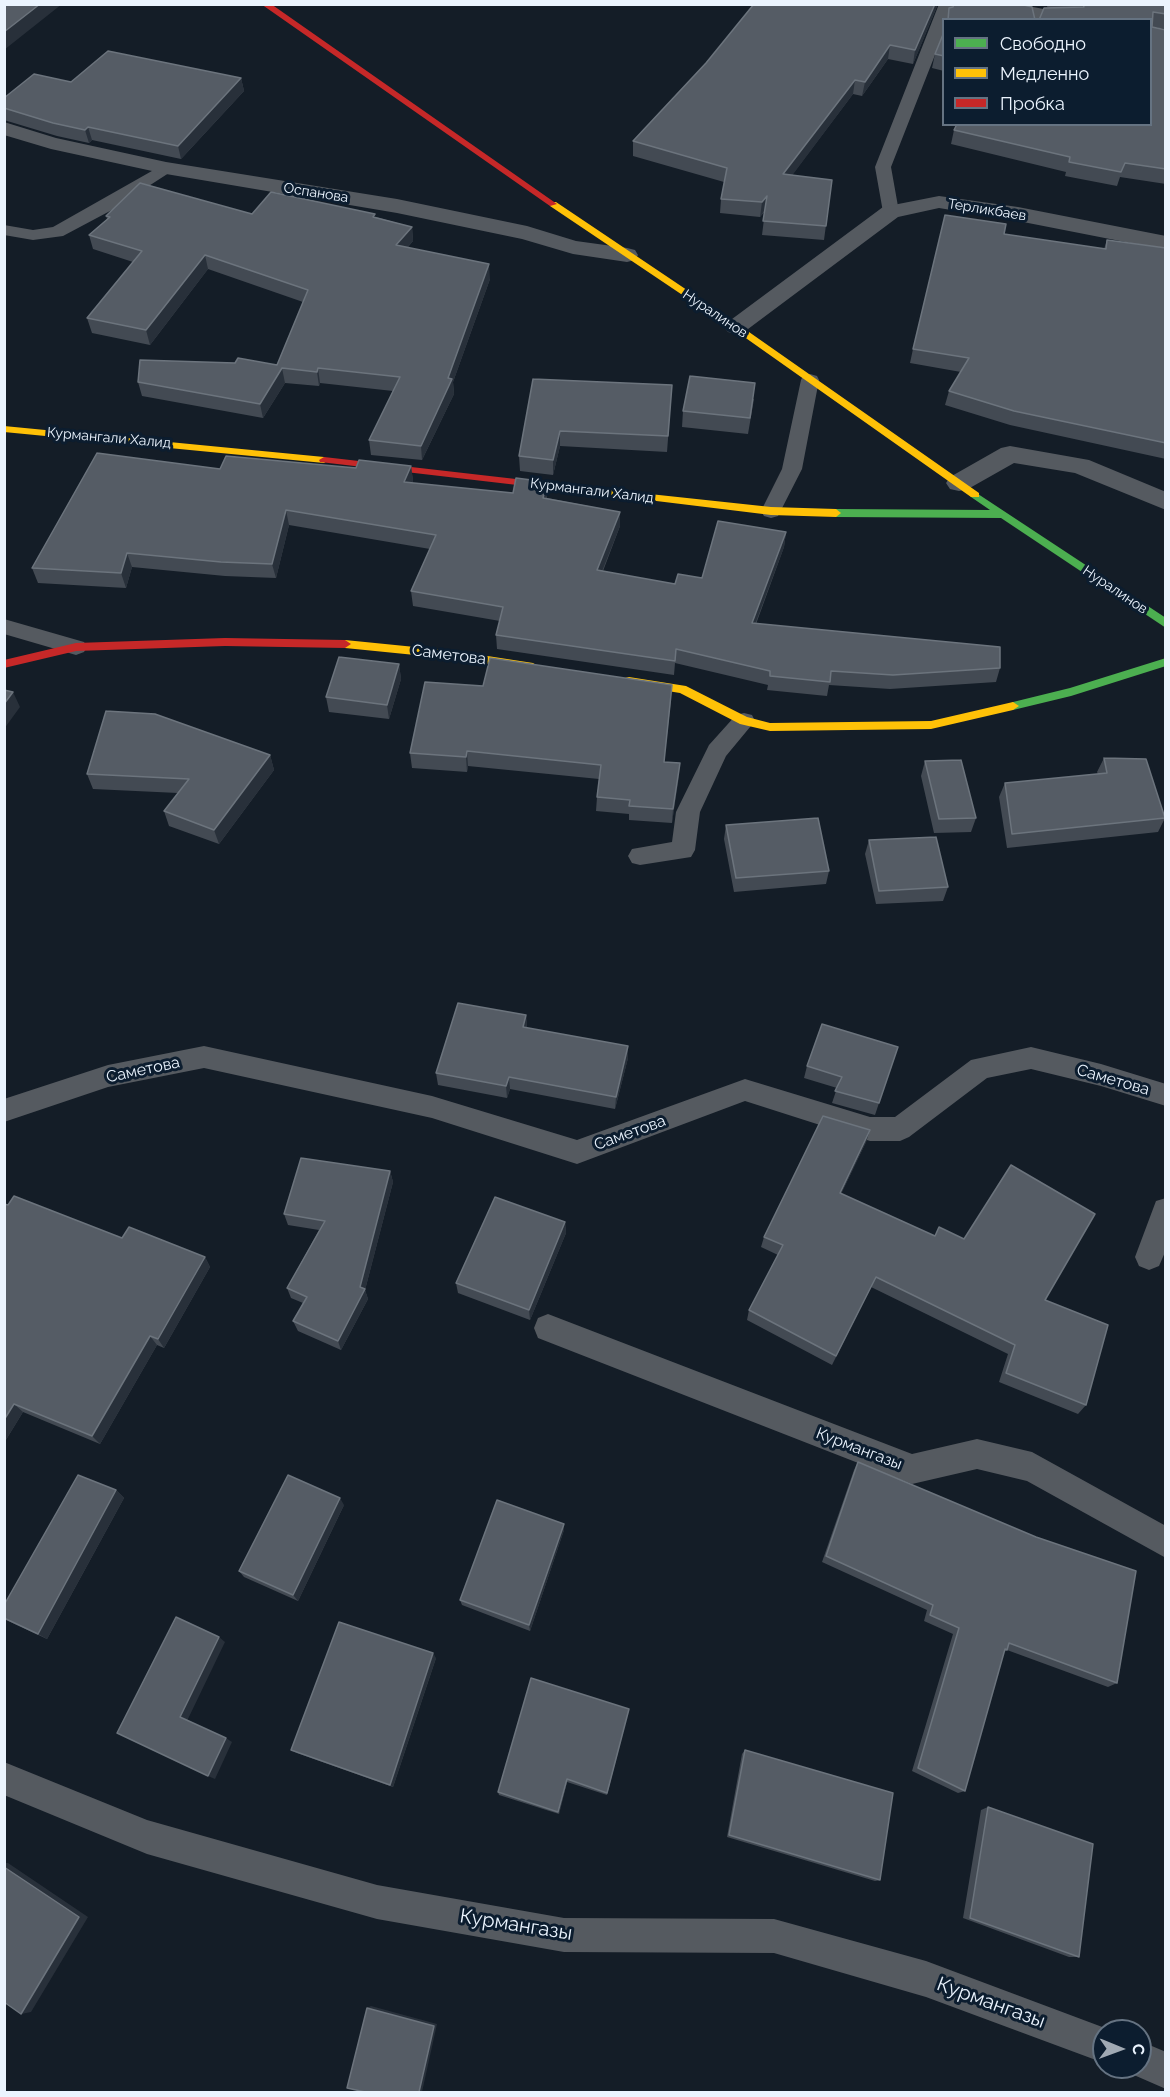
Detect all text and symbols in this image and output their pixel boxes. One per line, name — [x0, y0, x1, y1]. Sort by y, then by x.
legend — [942, 18, 1152, 126]
text: Свободно — [1000, 33, 1086, 54]
text: Медленно — [1000, 63, 1089, 84]
text: Пробка — [1000, 93, 1065, 114]
street label: Оспанова — [282, 180, 350, 206]
street label: Терликбаев — [947, 196, 1027, 224]
street label: Нуралинов — [679, 286, 751, 342]
street label: Курмангали Халид — [46, 424, 172, 452]
street label: Курмангали Халид — [529, 475, 655, 507]
street label: Нуралинов — [1079, 562, 1151, 618]
street label: Саметова — [411, 641, 487, 669]
street label: Саметова — [104, 1053, 182, 1087]
street label: Саметова — [1074, 1060, 1152, 1100]
street label: Саметова — [592, 1111, 668, 1155]
street label: Курмангазы — [813, 1424, 905, 1474]
street label: Курмангазы — [458, 1904, 574, 1946]
street label: Курмангазы — [934, 1972, 1048, 2034]
north arrow — [1092, 2019, 1152, 2079]
text: С — [1129, 2044, 1148, 2055]

